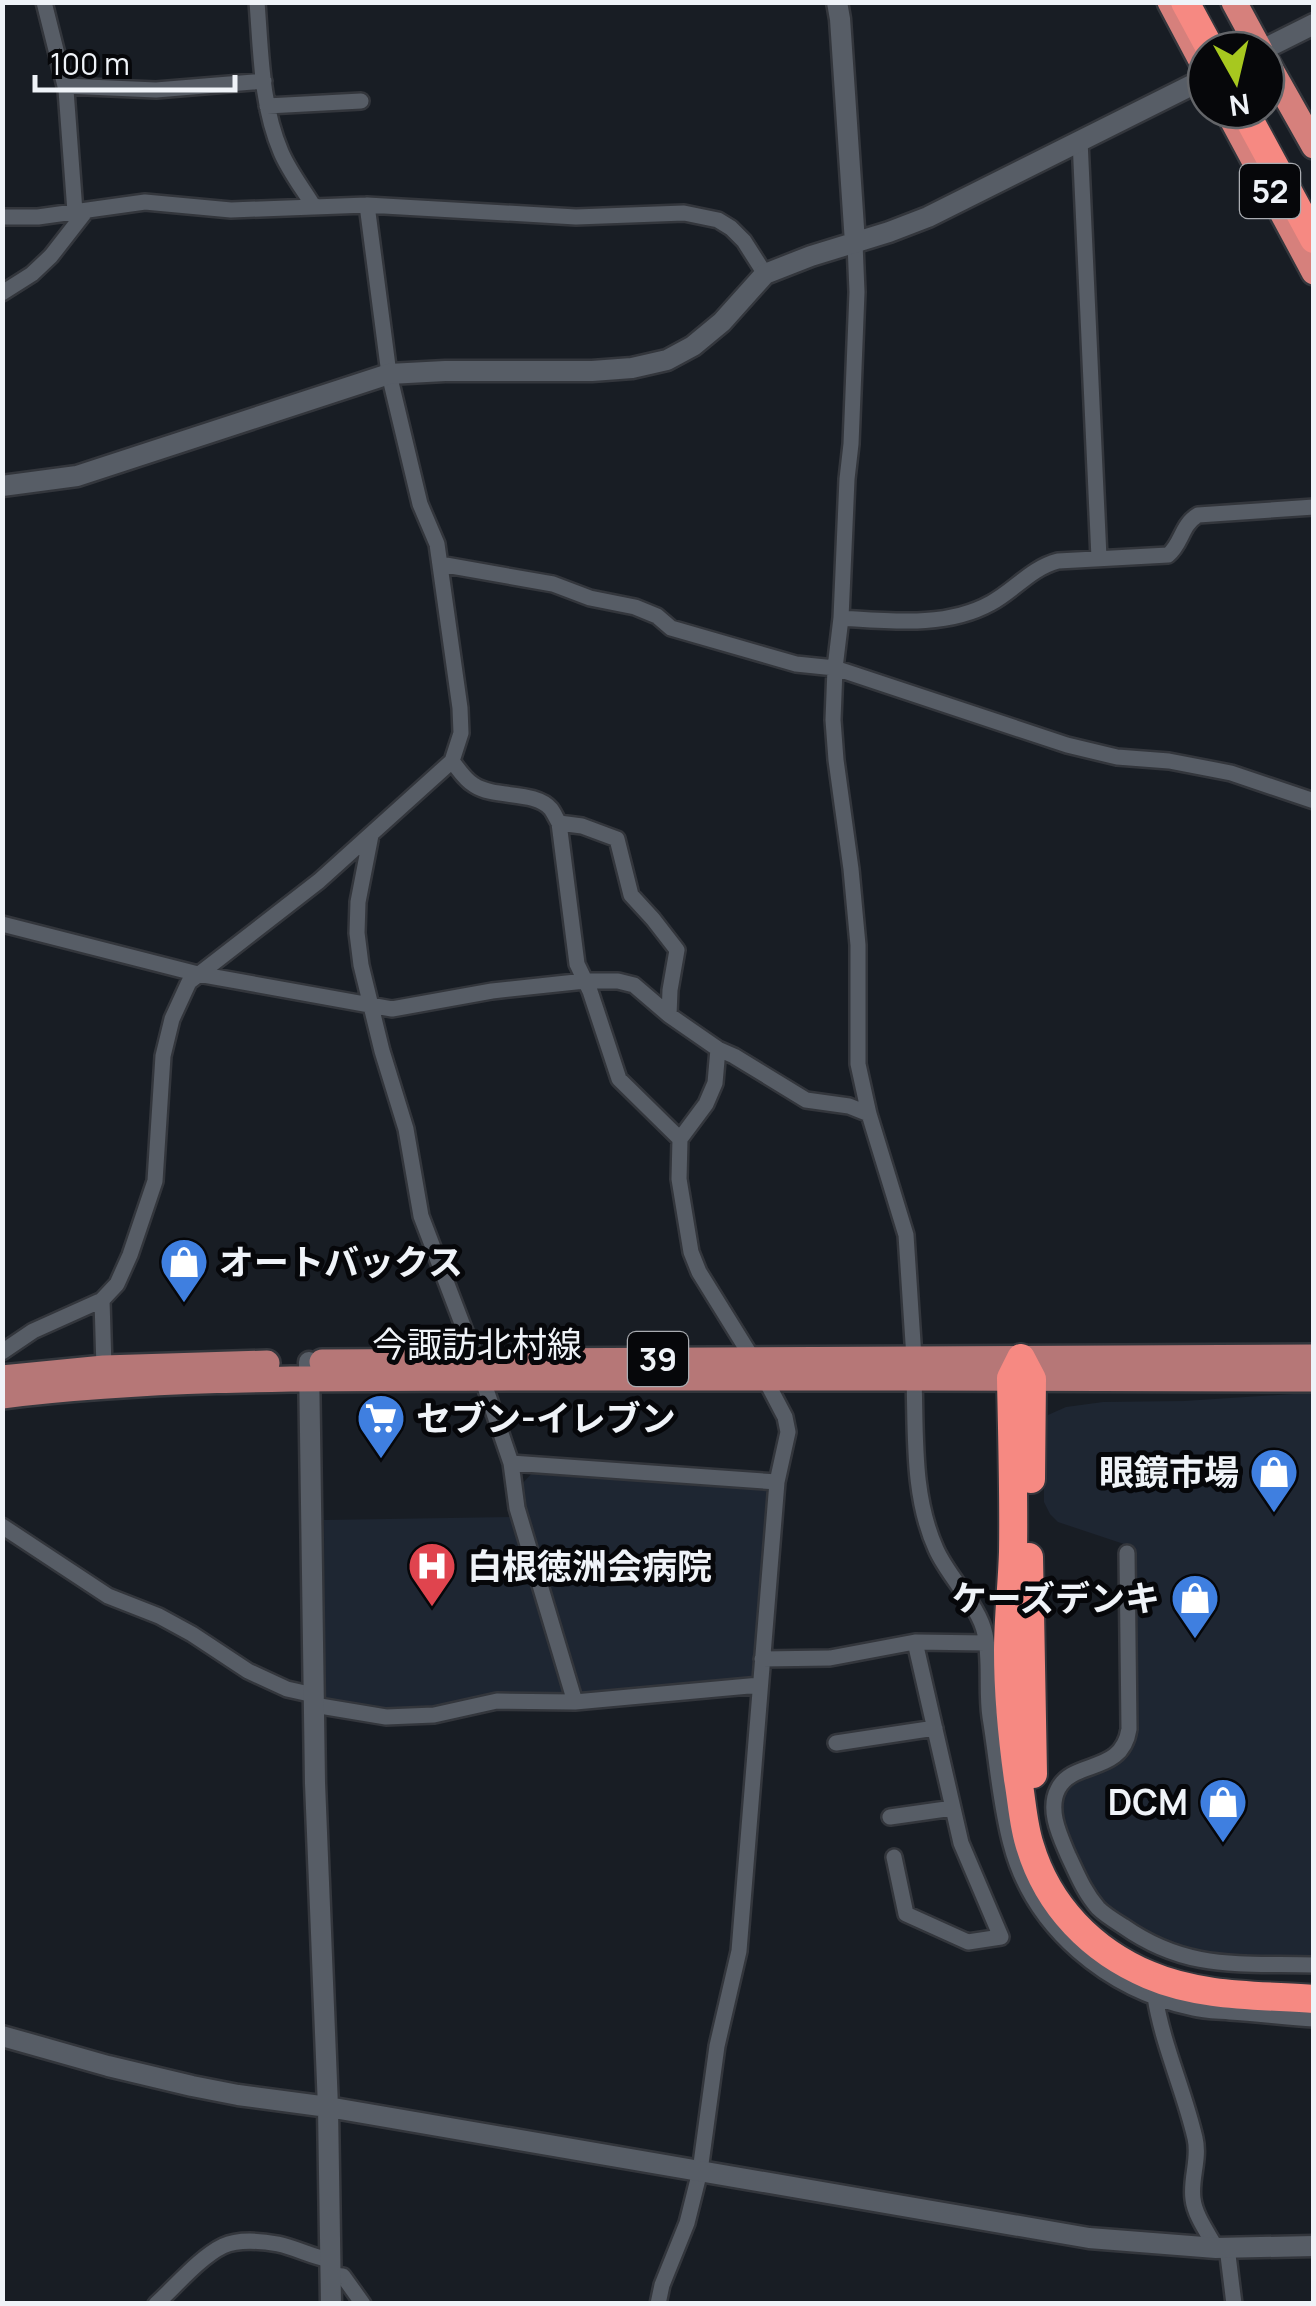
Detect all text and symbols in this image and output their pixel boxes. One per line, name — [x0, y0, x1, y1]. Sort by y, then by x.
scale bar — [35, 30, 235, 92]
north arrow — [1186, 30, 1286, 130]
text: 100 m — [50, 43, 130, 84]
text: N — [1227, 86, 1252, 126]
road number: 52 — [1240, 164, 1300, 218]
shop icon: オートバックス — [158, 1236, 210, 1304]
place label: オートバックス — [219, 1238, 463, 1286]
street label: 今諏訪北村線 — [372, 1320, 582, 1368]
road number: 39 — [628, 1332, 688, 1386]
supermarket icon: セブン-イレブン — [355, 1392, 407, 1460]
place label: セブン-イレブン — [416, 1394, 676, 1442]
shop icon: 眼鏡市場 — [1248, 1446, 1300, 1514]
place label: 眼鏡市場 — [1099, 1448, 1239, 1496]
hospital icon: 白根徳洲会病院 — [406, 1540, 458, 1608]
place label: 白根徳洲会病院 — [467, 1542, 712, 1590]
shop icon: ケーズデンキ — [1169, 1572, 1221, 1640]
place label: ケーズデンキ — [952, 1574, 1160, 1622]
shop icon: DCM — [1197, 1776, 1249, 1844]
place label: DCM — [1108, 1778, 1188, 1826]

